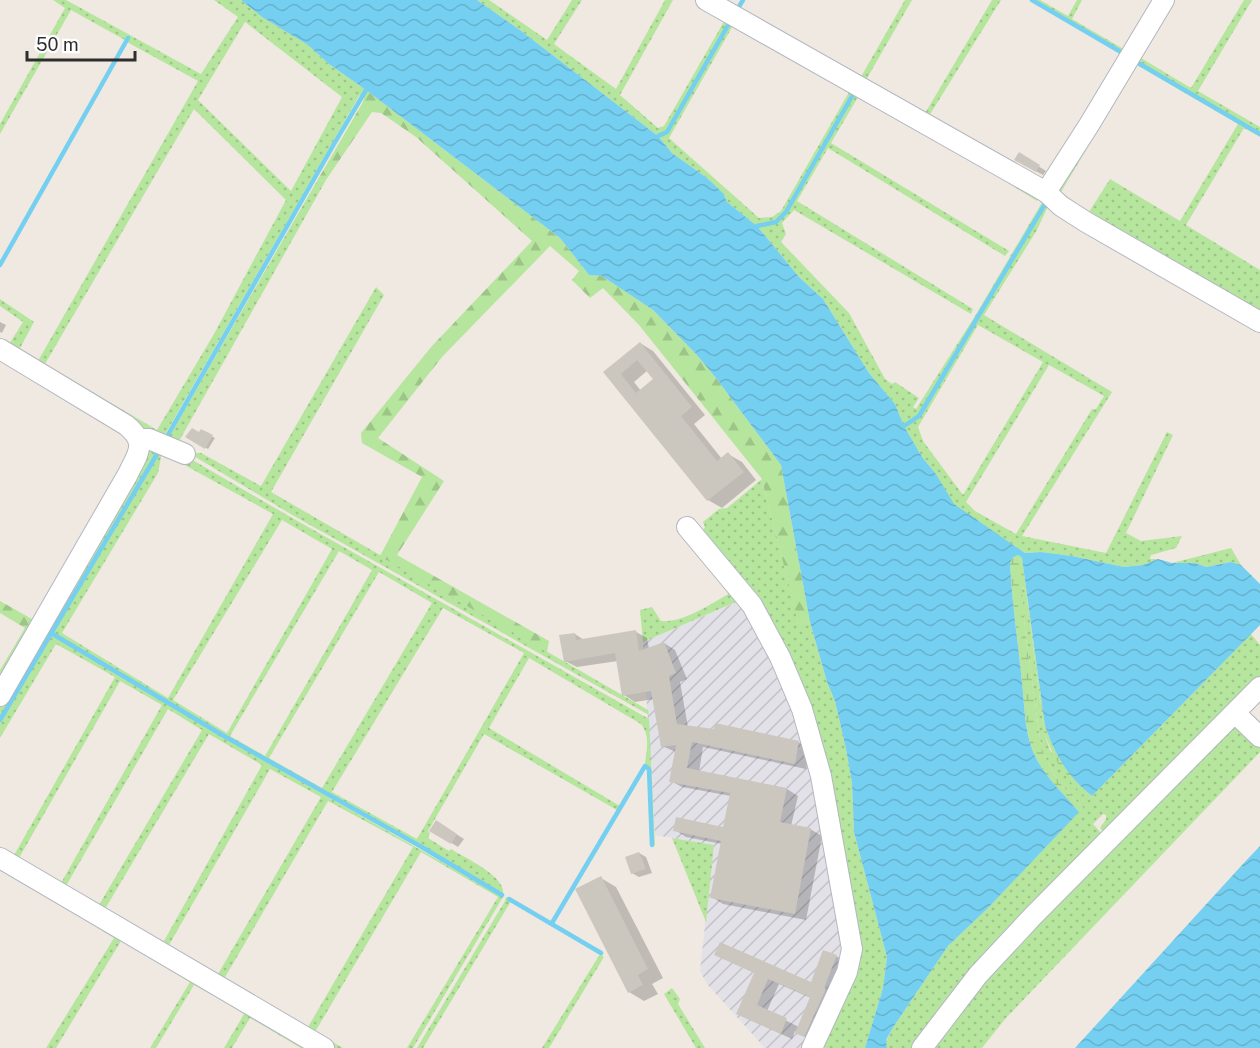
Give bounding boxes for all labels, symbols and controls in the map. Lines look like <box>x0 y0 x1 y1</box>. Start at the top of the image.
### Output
scale bar <box>27 24 135 62</box>
text: 50 m <box>36 34 79 55</box>

